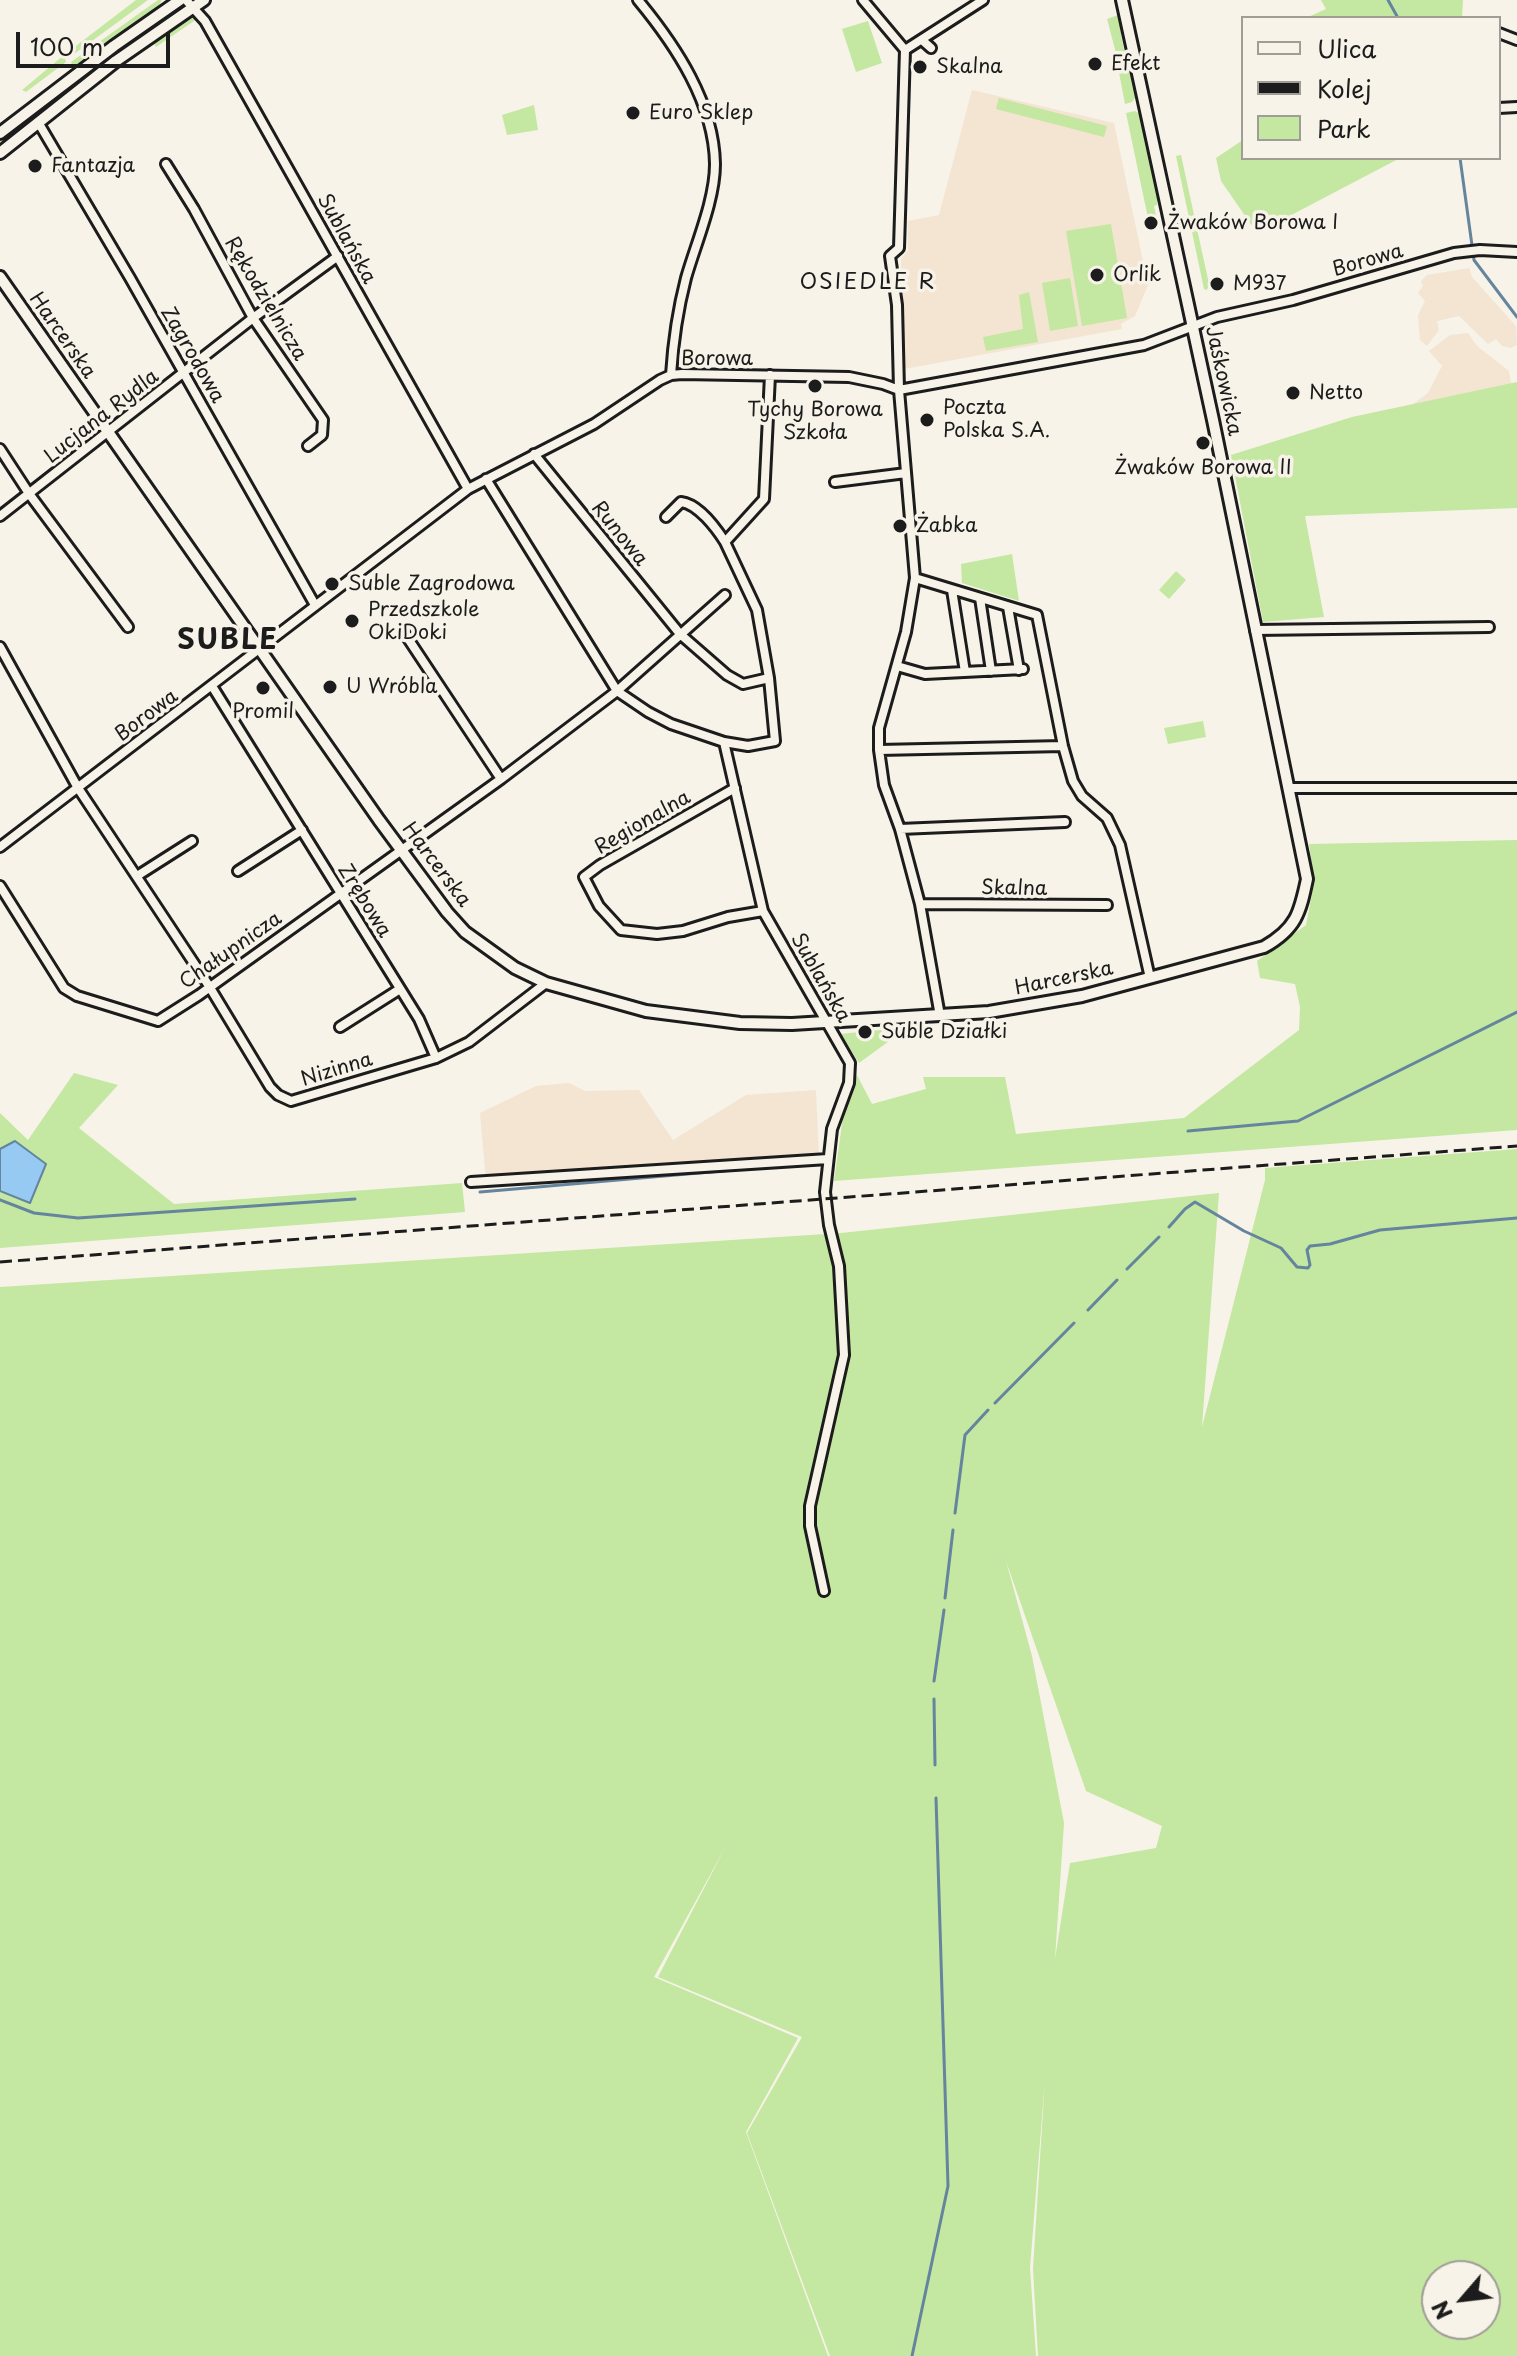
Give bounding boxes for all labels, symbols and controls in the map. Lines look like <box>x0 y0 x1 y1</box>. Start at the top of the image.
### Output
scale bar <box>20 16 174 66</box>
legend <box>1241 16 1501 160</box>
text: 100 m <box>30 28 103 64</box>
text: Ulica <box>1317 30 1376 66</box>
place label: Efekt <box>1111 52 1160 76</box>
place label: Skalna <box>936 55 1003 79</box>
marker: Efekt <box>1086 55 1104 73</box>
marker: Skalna <box>911 58 929 76</box>
text: Kolej <box>1317 70 1372 106</box>
place label: Euro Sklep <box>649 101 753 125</box>
marker: Euro Sklep <box>624 104 642 122</box>
text: Park <box>1317 110 1371 146</box>
place label: Fantazja <box>51 154 135 178</box>
marker: Fantazja <box>26 157 44 175</box>
street label: Sublańska <box>311 190 381 288</box>
place label: Żwaków Borowa I <box>1167 211 1338 235</box>
marker: Żwaków Borowa I <box>1142 214 1160 232</box>
street label: Rękodzielnicza <box>219 233 311 365</box>
street label: Borowa <box>1330 240 1406 282</box>
place label: Orlik <box>1113 263 1161 287</box>
marker: Orlik <box>1088 266 1106 284</box>
district label: OSIEDLE R <box>800 270 936 296</box>
place label: M937 <box>1233 272 1286 296</box>
marker: M937 <box>1208 275 1226 293</box>
street label: Harcerska <box>24 288 100 384</box>
street label: Zagrodowa <box>155 303 229 407</box>
street label: Jaśkowicka <box>1200 324 1246 438</box>
street label: Borowa <box>681 347 753 371</box>
street label: Lucjana Rydla <box>40 365 164 469</box>
marker: Tychy Borowa Szkoła <box>806 377 824 395</box>
place label: Netto <box>1309 381 1363 405</box>
marker: Netto <box>1284 384 1302 402</box>
place label: Poczta Polska S.A. <box>943 396 1050 443</box>
place label: Tychy Borowa Szkoła <box>747 398 883 445</box>
marker: Poczta Polska S.A. <box>918 411 936 429</box>
marker: Żwaków Borowa II <box>1194 434 1212 452</box>
place label: Żwaków Borowa II <box>1114 456 1292 480</box>
street label: Runowa <box>586 497 652 571</box>
place label: Żabka <box>916 514 977 538</box>
marker: Żabka <box>891 517 909 535</box>
place label: Suble Zagrodowa <box>348 572 515 596</box>
marker: Suble Zagrodowa <box>323 575 341 593</box>
place label: Przedszkole OkiDoki <box>368 598 479 645</box>
marker: Przedszkole OkiDoki <box>343 612 361 630</box>
district label: SUBLE <box>176 624 280 658</box>
place label: U Wróbla <box>346 675 437 699</box>
marker: U Wróbla <box>321 678 339 696</box>
marker: Promil <box>254 679 272 697</box>
street label: Borowa <box>111 685 183 747</box>
place label: Promil <box>232 700 294 724</box>
street label: Regionalna <box>591 786 695 860</box>
street label: Harcerska <box>396 818 476 912</box>
street label: Zrębowa <box>332 860 396 942</box>
street label: Skalna <box>981 876 1047 902</box>
street label: Chałupnicza <box>175 907 287 995</box>
street label: Sublańska <box>785 929 855 1027</box>
street label: Harcerska <box>1013 957 1115 1001</box>
place label: Suble Działki <box>881 1020 1007 1044</box>
marker: Suble Działki <box>856 1023 874 1041</box>
street label: Nizinna <box>298 1048 376 1092</box>
north arrow <box>1421 2260 1501 2340</box>
text: N <box>1422 2295 1460 2326</box>

